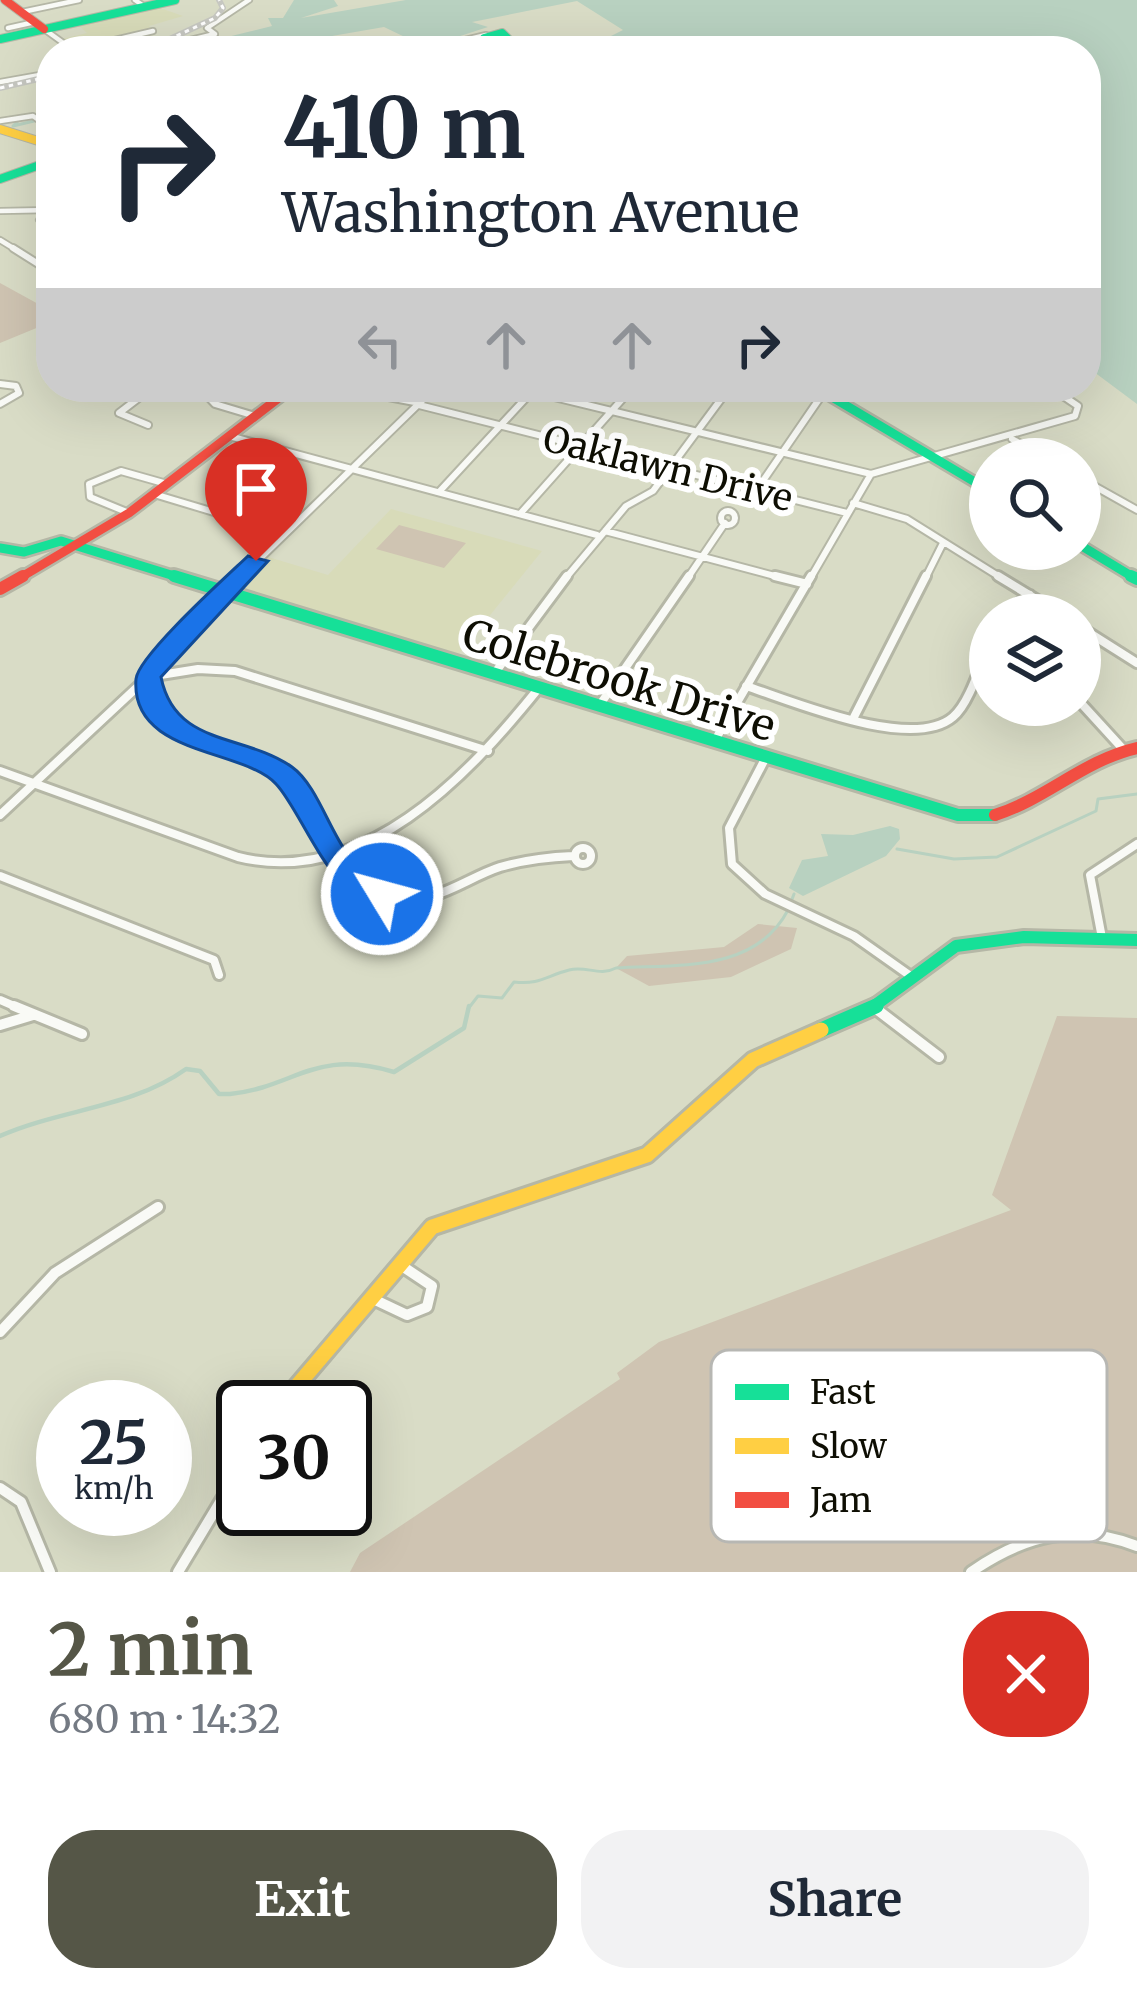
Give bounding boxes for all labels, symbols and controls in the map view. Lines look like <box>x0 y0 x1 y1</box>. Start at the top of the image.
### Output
text: 410 m <box>282 75 525 181</box>
icon: right <box>84 84 240 240</box>
text: Washington Avenue <box>282 179 799 247</box>
icon: left <box>347 312 413 378</box>
icon: ahead <box>473 312 539 378</box>
icon: ahead <box>599 312 665 378</box>
icon: right <box>725 312 791 378</box>
street label: Oaklawn Drive <box>539 416 797 521</box>
pin <box>205 438 307 561</box>
map controls <box>969 438 1101 726</box>
button: search <box>969 438 1101 570</box>
icon: arrive <box>223 456 289 522</box>
button: layers <box>969 594 1101 726</box>
street label: Colebrook Drive <box>457 608 781 752</box>
position arrow <box>319 831 445 957</box>
legend <box>711 1350 1107 1542</box>
text: Fast <box>810 1372 876 1413</box>
speed limit sign: 30 <box>216 1380 372 1536</box>
text: 25 <box>80 1405 148 1480</box>
text: Slow <box>810 1426 888 1467</box>
text: km/h <box>74 1469 154 1507</box>
text: Jam <box>809 1480 872 1521</box>
text: 2 min <box>48 1604 253 1695</box>
button: close <box>963 1611 1089 1737</box>
text: 680 m · 14:32 <box>48 1695 281 1744</box>
button: Exit <box>48 1830 557 1968</box>
button: Share <box>581 1830 1089 1968</box>

